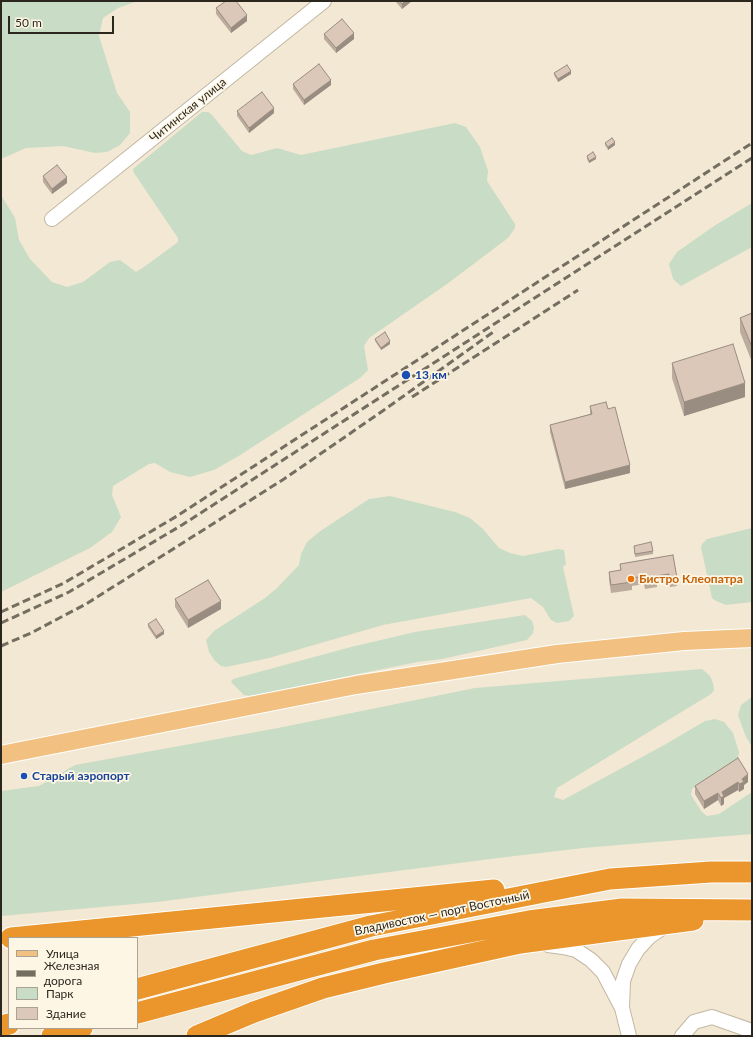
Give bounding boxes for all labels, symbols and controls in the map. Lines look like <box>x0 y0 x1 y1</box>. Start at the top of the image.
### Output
scale bar <box>10 8 116 34</box>
text: 50 m <box>15 15 42 30</box>
street label: Читинская улица <box>147 75 229 145</box>
place label: 13 км <box>415 368 447 382</box>
marker: 13 км <box>400 369 412 381</box>
place label: Бистро Клеопатра <box>639 572 743 586</box>
marker: Бистро Клеопатра <box>626 574 636 584</box>
place label: Старый аэропорт <box>32 769 130 783</box>
marker: Старый аэропорт <box>19 771 29 781</box>
street label: Владивосток — порт Восточный <box>353 887 531 939</box>
legend <box>8 937 138 1029</box>
text: Улица <box>46 946 79 961</box>
text: Железная дорога <box>44 958 99 988</box>
text: Парк <box>46 986 74 1001</box>
text: Здание <box>46 1006 86 1021</box>

